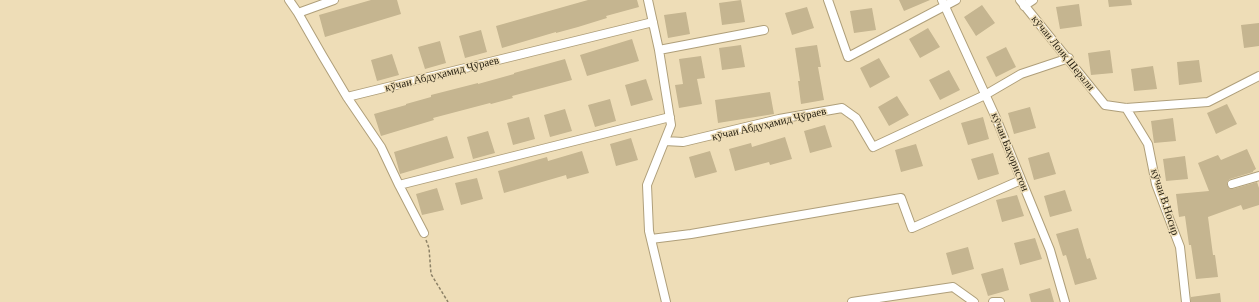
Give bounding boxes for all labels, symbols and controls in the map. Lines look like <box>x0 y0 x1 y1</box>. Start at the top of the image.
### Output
street label: кӯчаи Лоиқ Шерали <box>1029 13 1097 93</box>
street label: кӯчаи Абдуҳамид Ҷӯраев <box>384 53 500 95</box>
street label: кӯчаи Абдуҳамид Ҷӯраев <box>711 104 827 144</box>
street label: кӯчаи Баҳористон <box>988 111 1032 193</box>
street label: кӯчаи В.Носир <box>1148 167 1182 237</box>

